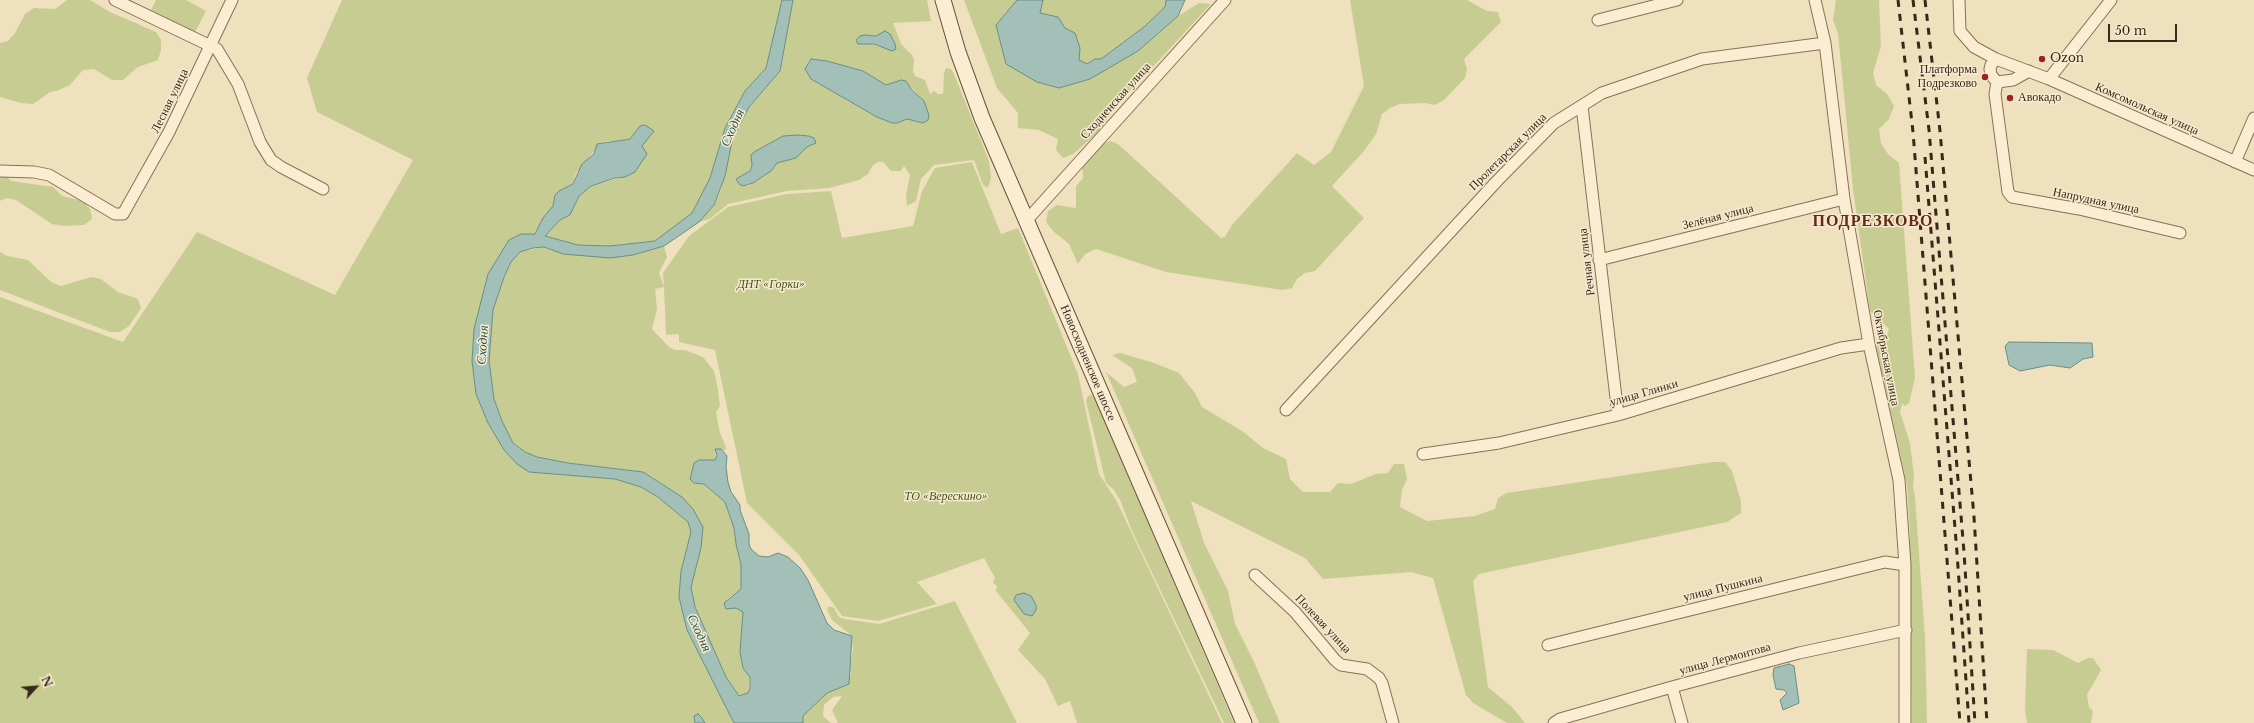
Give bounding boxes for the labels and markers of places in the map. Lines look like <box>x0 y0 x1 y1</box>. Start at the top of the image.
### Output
place label: Ozon <box>2050 52 2084 66</box>
marker: Ozon <box>2037 54 2047 64</box>
place label: Платформа Подрезково <box>1918 63 1977 91</box>
marker: Платформа Подрезково <box>1980 72 1990 82</box>
place label: Авокадо <box>2018 91 2061 105</box>
marker: Авокадо <box>2005 93 2015 103</box>

